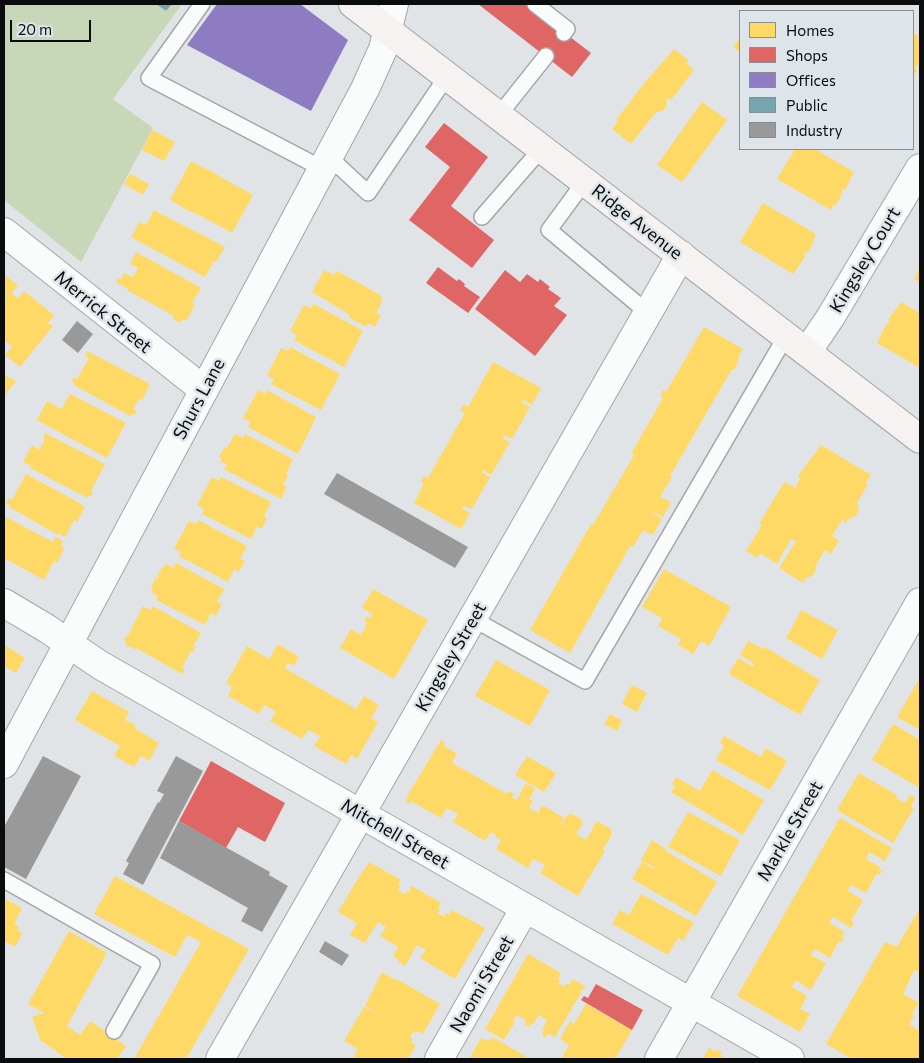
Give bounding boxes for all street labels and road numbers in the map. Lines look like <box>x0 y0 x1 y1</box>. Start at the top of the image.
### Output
street label: Ridge Avenue <box>587 180 687 264</box>
street label: Kingsley Court <box>825 203 905 317</box>
street label: Merrick Street <box>50 266 156 358</box>
street label: Shurs Lane <box>169 355 229 443</box>
street label: Kingsley Street <box>411 599 491 715</box>
street label: Markle Street <box>753 777 827 885</box>
street label: Mitchell Street <box>337 794 453 874</box>
street label: Naomi Street <box>446 932 518 1036</box>

